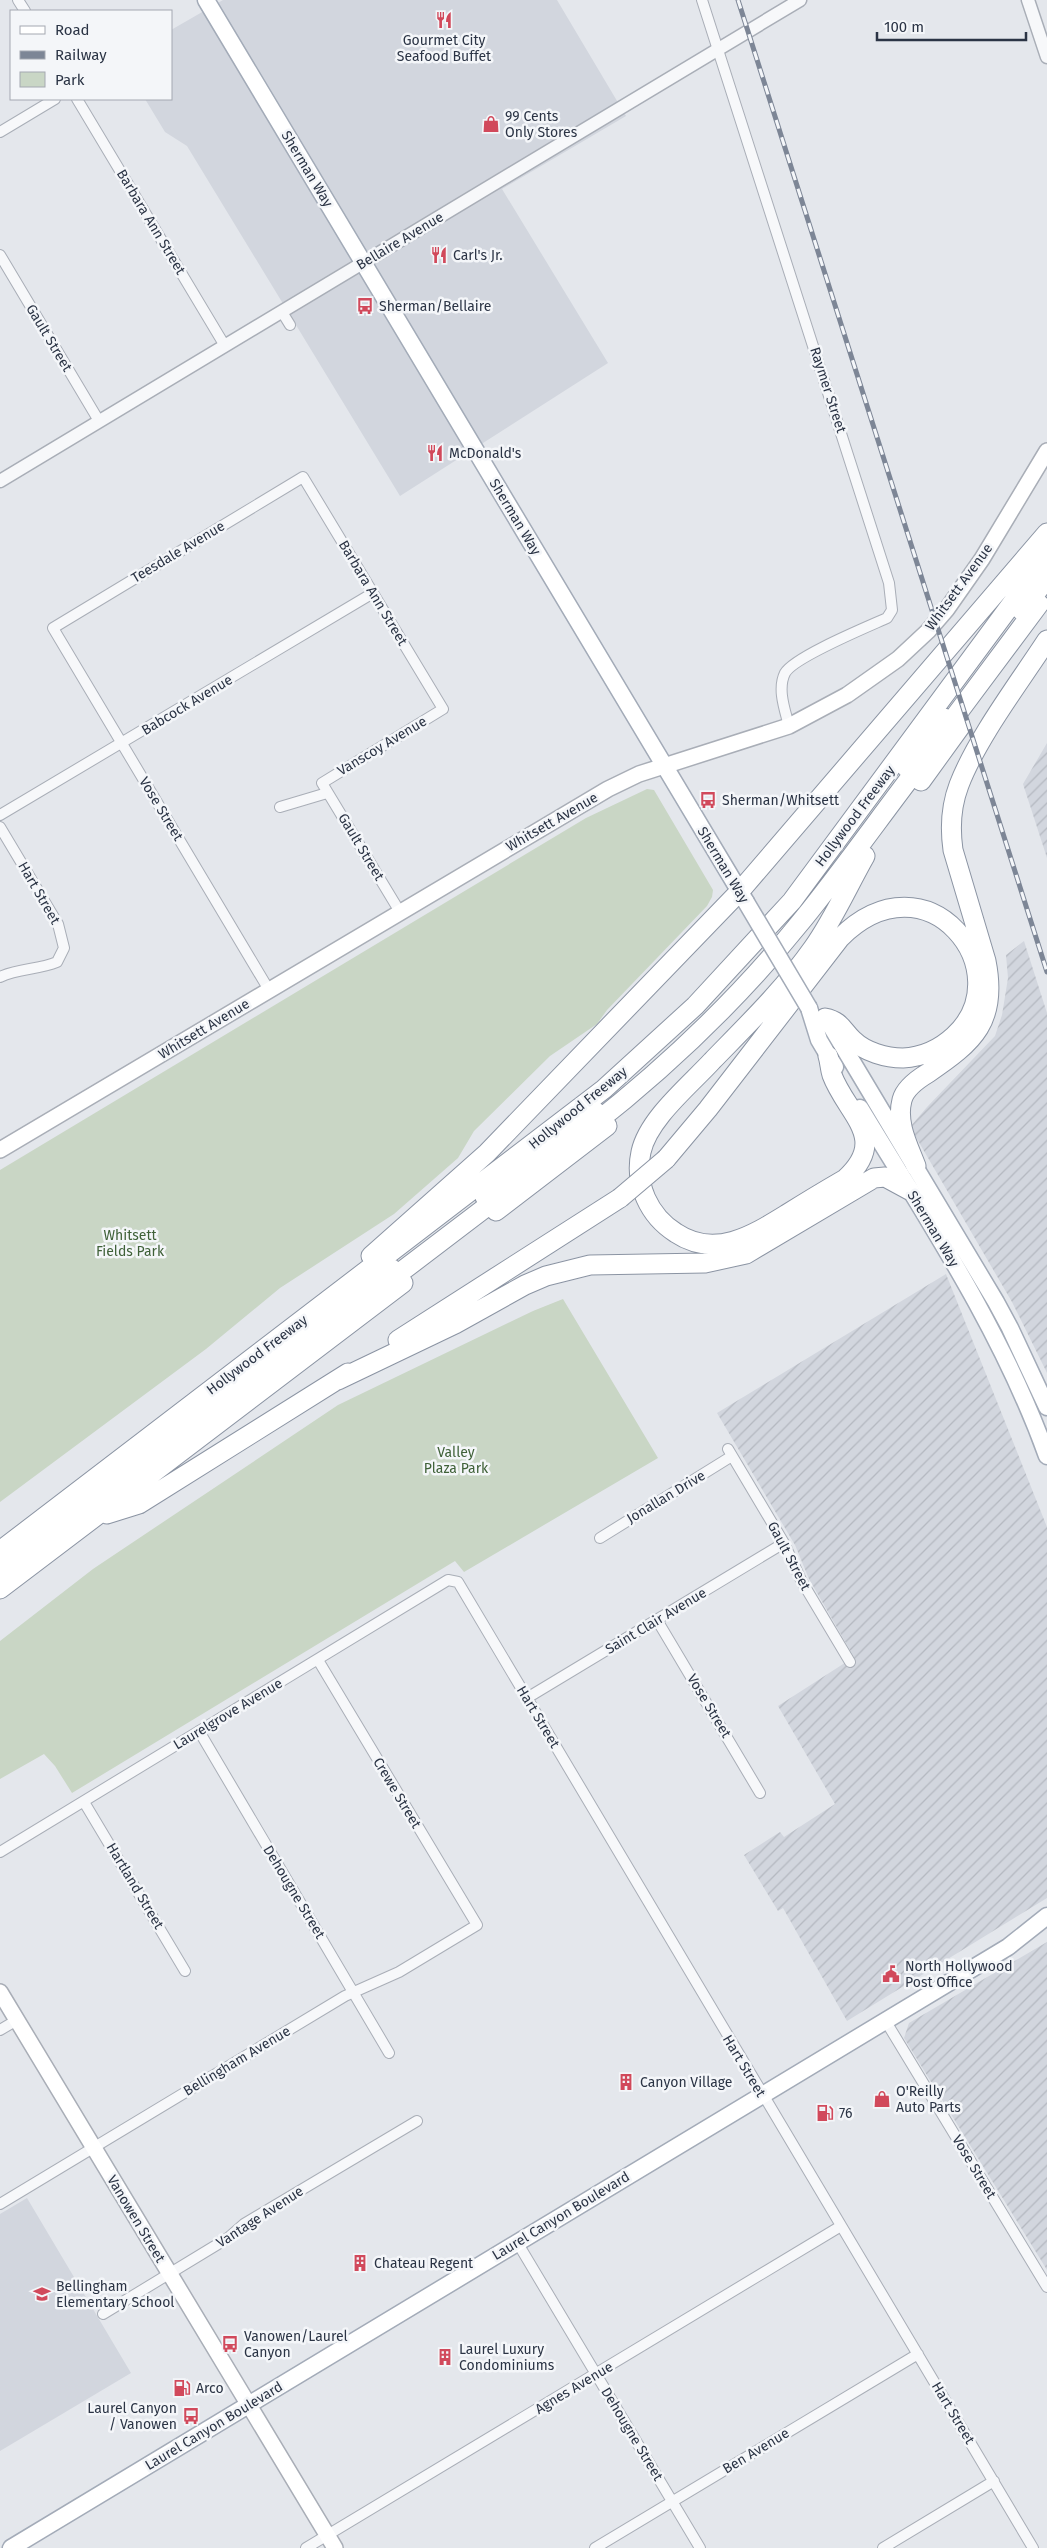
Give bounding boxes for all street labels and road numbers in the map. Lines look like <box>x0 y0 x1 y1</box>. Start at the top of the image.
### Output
street label: Sherman Way <box>278 128 336 210</box>
street label: Barbara Ann Street <box>113 166 190 278</box>
street label: Bellaire Avenue <box>353 208 447 274</box>
street label: Gault Street <box>22 301 76 376</box>
street label: Raymer Street <box>806 345 850 436</box>
street label: Sherman Way <box>486 476 544 558</box>
street label: Teesdale Avenue <box>128 517 228 587</box>
street label: Barbara Ann Street <box>335 537 412 649</box>
street label: Whitsett Avenue <box>922 540 996 634</box>
street label: Babcock Avenue <box>138 671 236 739</box>
street label: Vanscoy Avenue <box>334 713 430 779</box>
street label: Hollywood Freeway <box>812 762 899 870</box>
street label: Vose Street <box>135 774 187 845</box>
street label: Whitsett Avenue <box>503 789 601 855</box>
street label: Gault Street <box>334 810 388 885</box>
street label: Sherman Way <box>694 824 752 906</box>
street label: Hart Street <box>14 859 64 928</box>
street label: Whitsett Avenue <box>155 995 253 1063</box>
street label: Hollywood Freeway <box>525 1063 631 1153</box>
street label: Sherman Way <box>904 1188 962 1270</box>
street label: Hollywood Freeway <box>203 1311 311 1398</box>
street label: Jonallan Drive <box>624 1467 708 1527</box>
street label: Gault Street <box>764 1519 815 1594</box>
street label: Saint Clair Avenue <box>602 1584 710 1658</box>
street label: Vose Street <box>683 1671 735 1742</box>
street label: Laurelgrove Avenue <box>170 1675 286 1753</box>
street label: Hart Street <box>513 1683 564 1752</box>
street label: Crewe Street <box>369 1755 425 1832</box>
street label: Hartland Street <box>103 1840 168 1933</box>
street label: Dehougne Street <box>259 1842 329 1943</box>
street label: Bellingham Avenue <box>180 2022 294 2100</box>
street label: Hart Street <box>719 2032 770 2101</box>
street label: Vose Street <box>948 2132 1000 2203</box>
street label: Laurel Canyon Boulevard <box>489 2168 633 2264</box>
street label: Vanowen Street <box>103 2172 169 2267</box>
street label: Vantage Avenue <box>213 2183 307 2251</box>
street label: Agnes Avenue <box>532 2358 616 2418</box>
street label: Laurel Canyon Boulevard <box>142 2378 286 2474</box>
street label: Hart Street <box>928 2379 979 2448</box>
street label: Dehougne Street <box>597 2384 667 2485</box>
street label: Ben Avenue <box>720 2425 792 2477</box>

